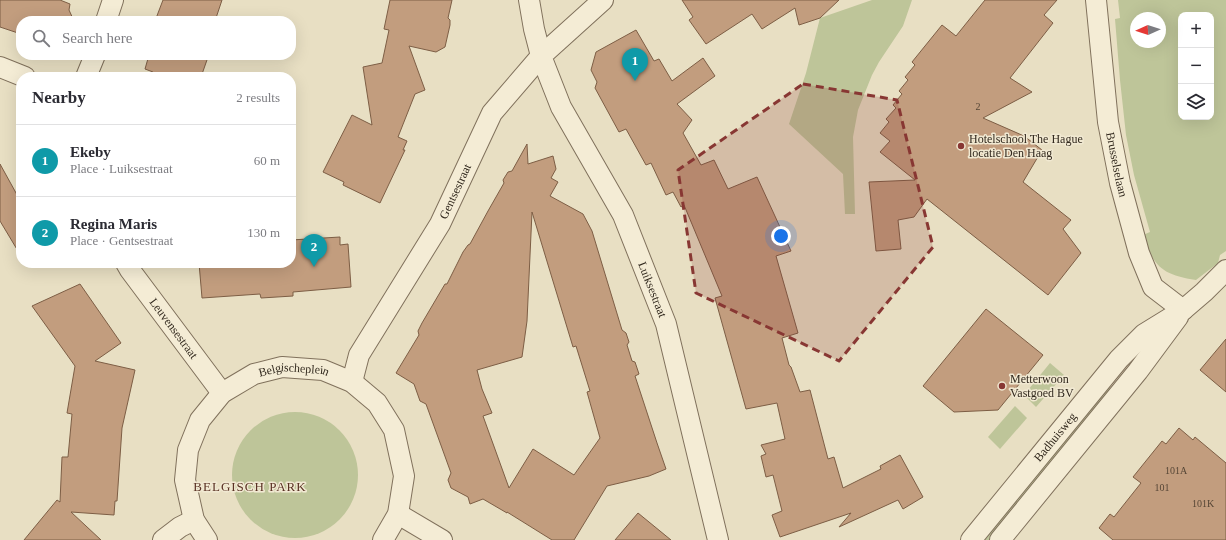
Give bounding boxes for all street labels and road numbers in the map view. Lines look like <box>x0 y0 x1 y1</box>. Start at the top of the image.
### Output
street label: Brusselselaan <box>1103 131 1130 199</box>
street label: Gentsestraat <box>436 161 475 221</box>
street label: Luiksestraat <box>635 260 670 320</box>
street label: Leuvensestraat <box>147 295 201 362</box>
street label: Belgischeplein <box>257 360 332 380</box>
street label: Badhuisweg <box>1031 410 1079 464</box>

